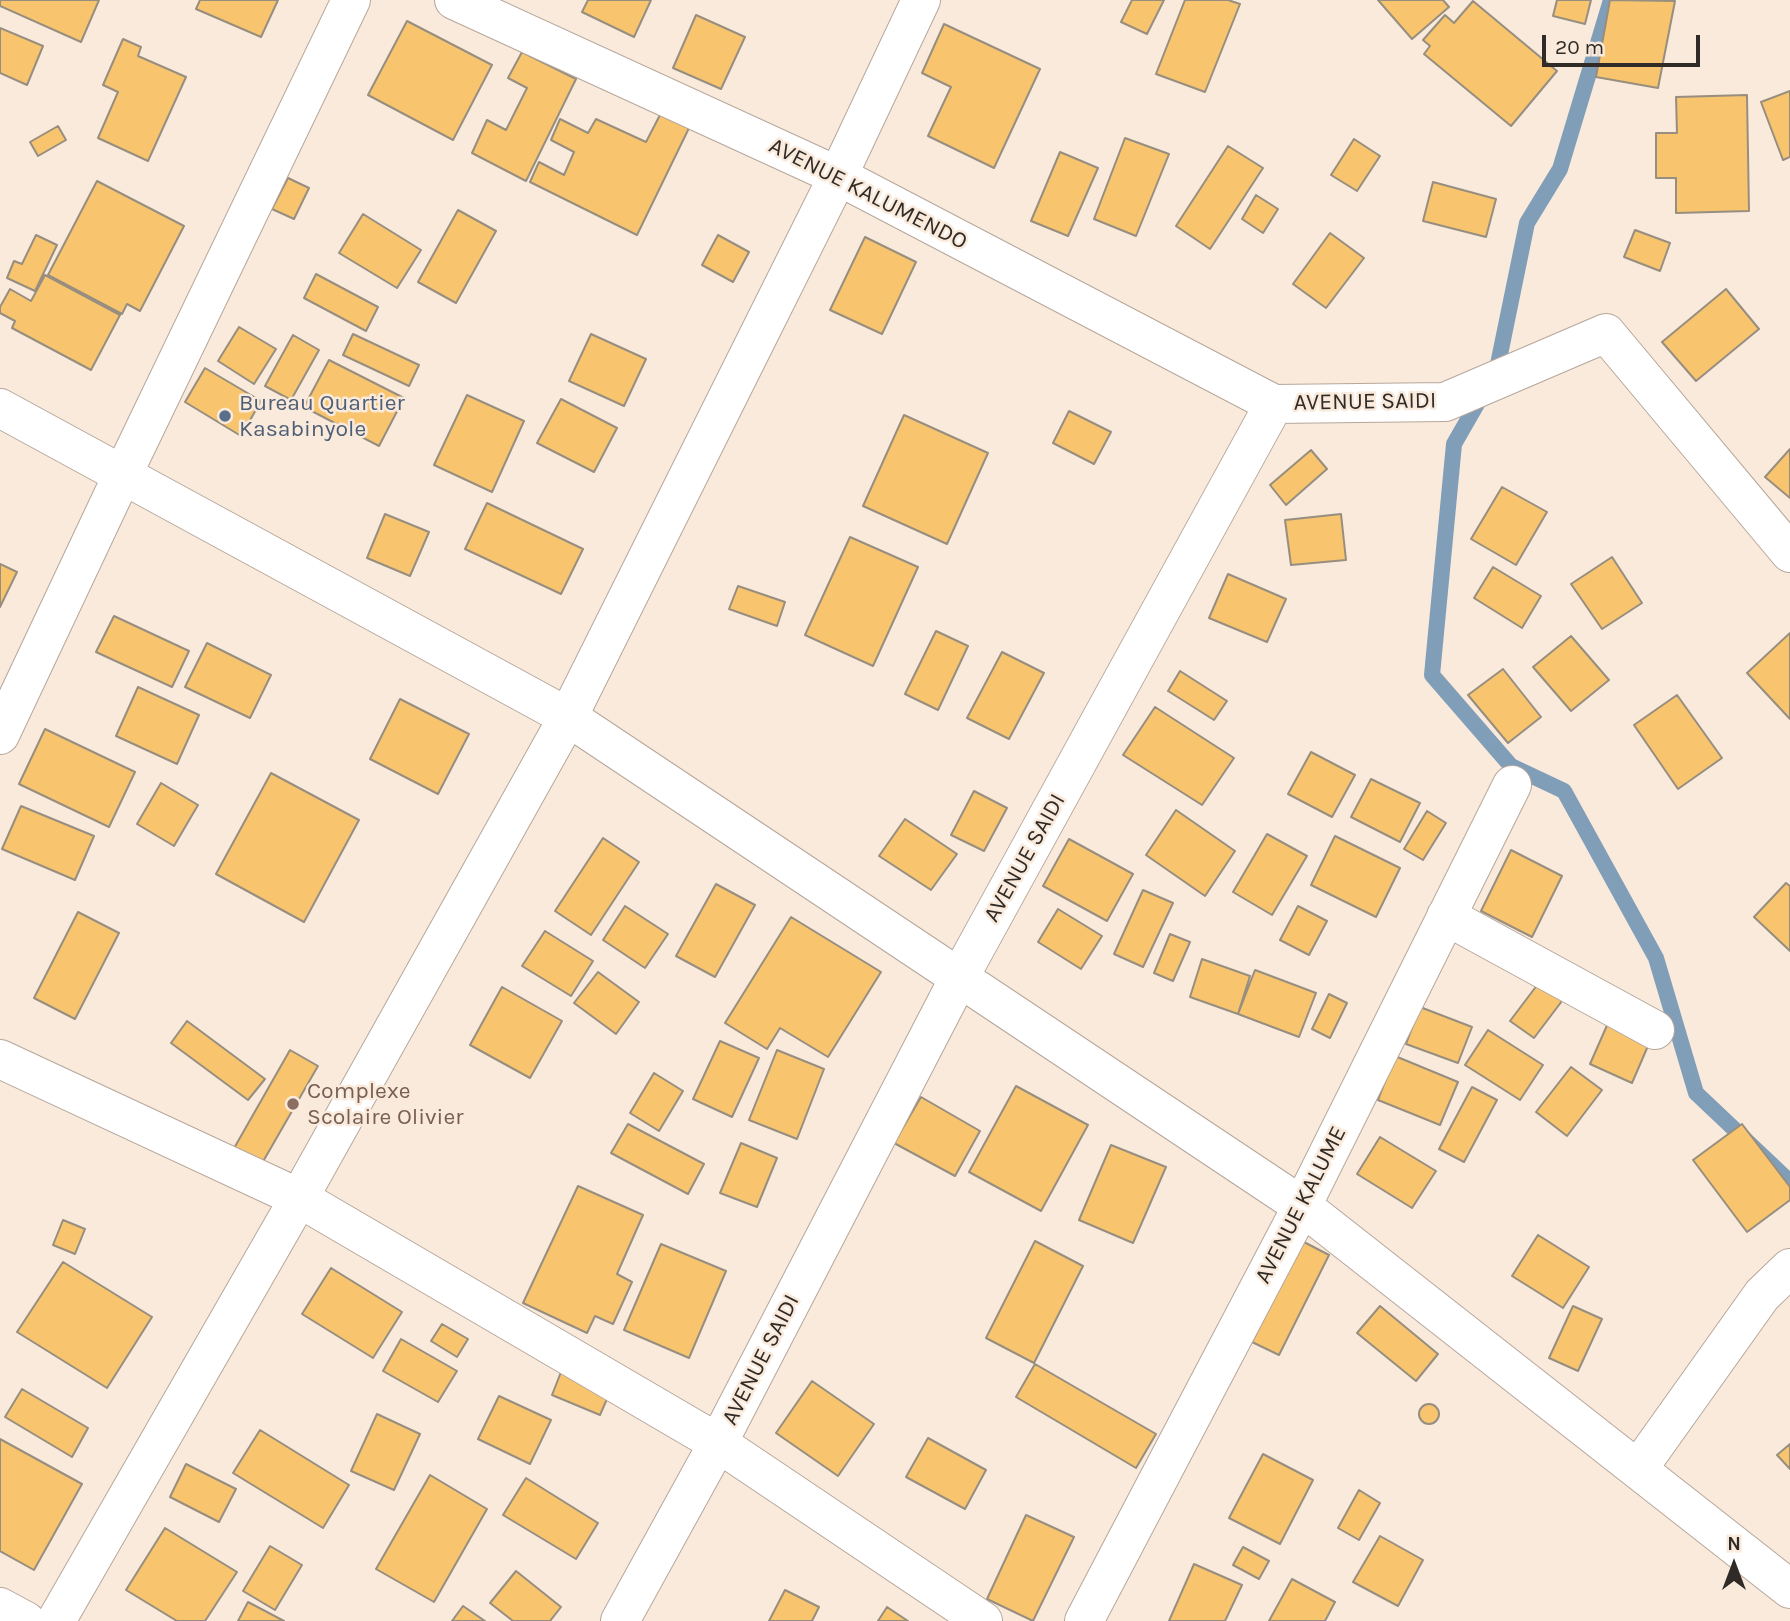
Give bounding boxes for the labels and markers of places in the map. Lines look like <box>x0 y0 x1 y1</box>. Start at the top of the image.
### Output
place label: Bureau Quartier Kasabinyole <box>239 389 405 443</box>
marker: Bureau Quartier Kasabinyole <box>217 408 233 424</box>
place label: Complexe Scolaire Olivier <box>307 1077 464 1131</box>
marker: Complexe Scolaire Olivier <box>285 1096 301 1112</box>

